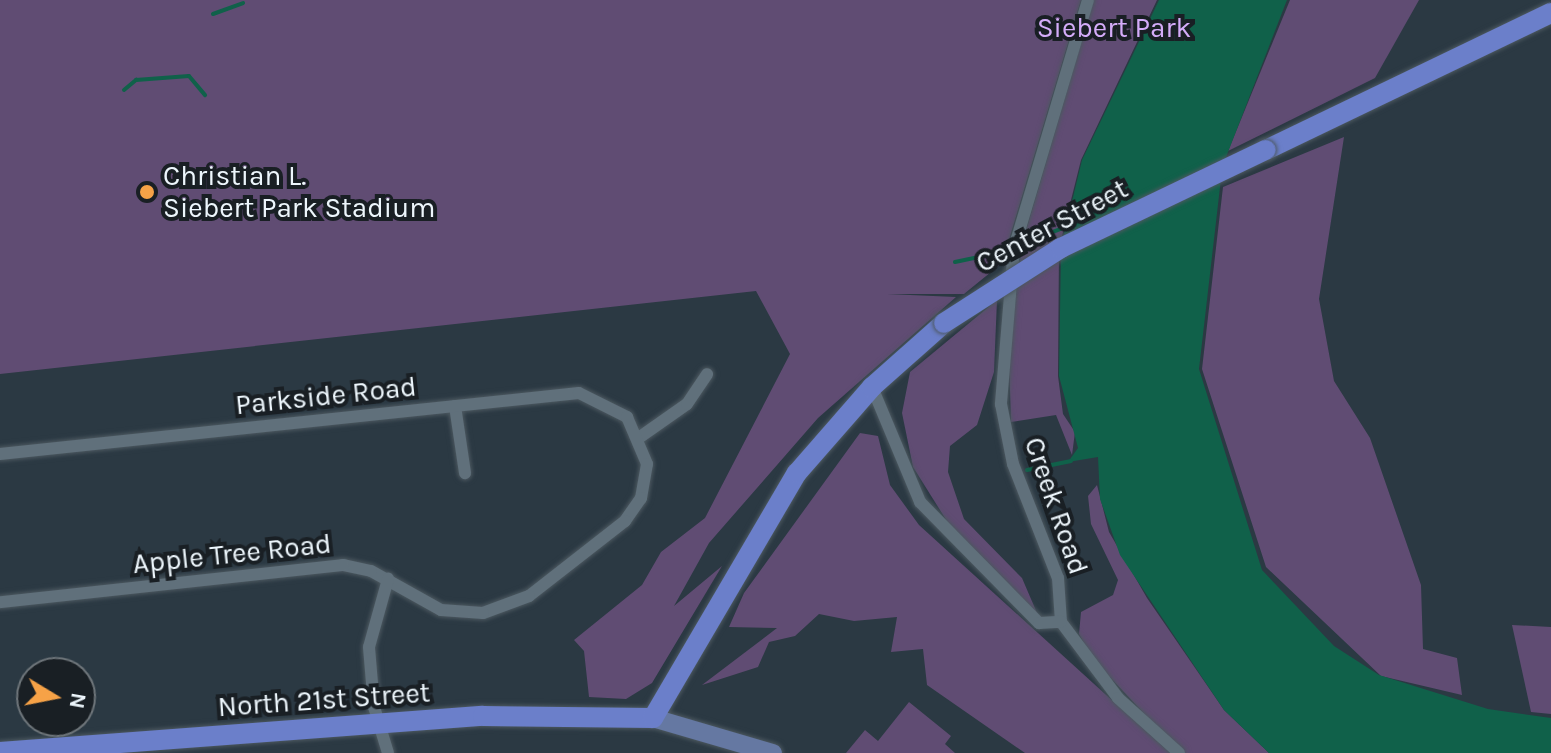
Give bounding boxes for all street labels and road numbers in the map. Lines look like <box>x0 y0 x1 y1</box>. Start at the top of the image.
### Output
street label: Center Street <box>970 172 1134 280</box>
street label: Parkside Road <box>234 370 418 422</box>
street label: Creek Road <box>1017 433 1095 579</box>
street label: Apple Tree Road <box>131 527 333 581</box>
street label: North 21st Street <box>217 676 431 724</box>

